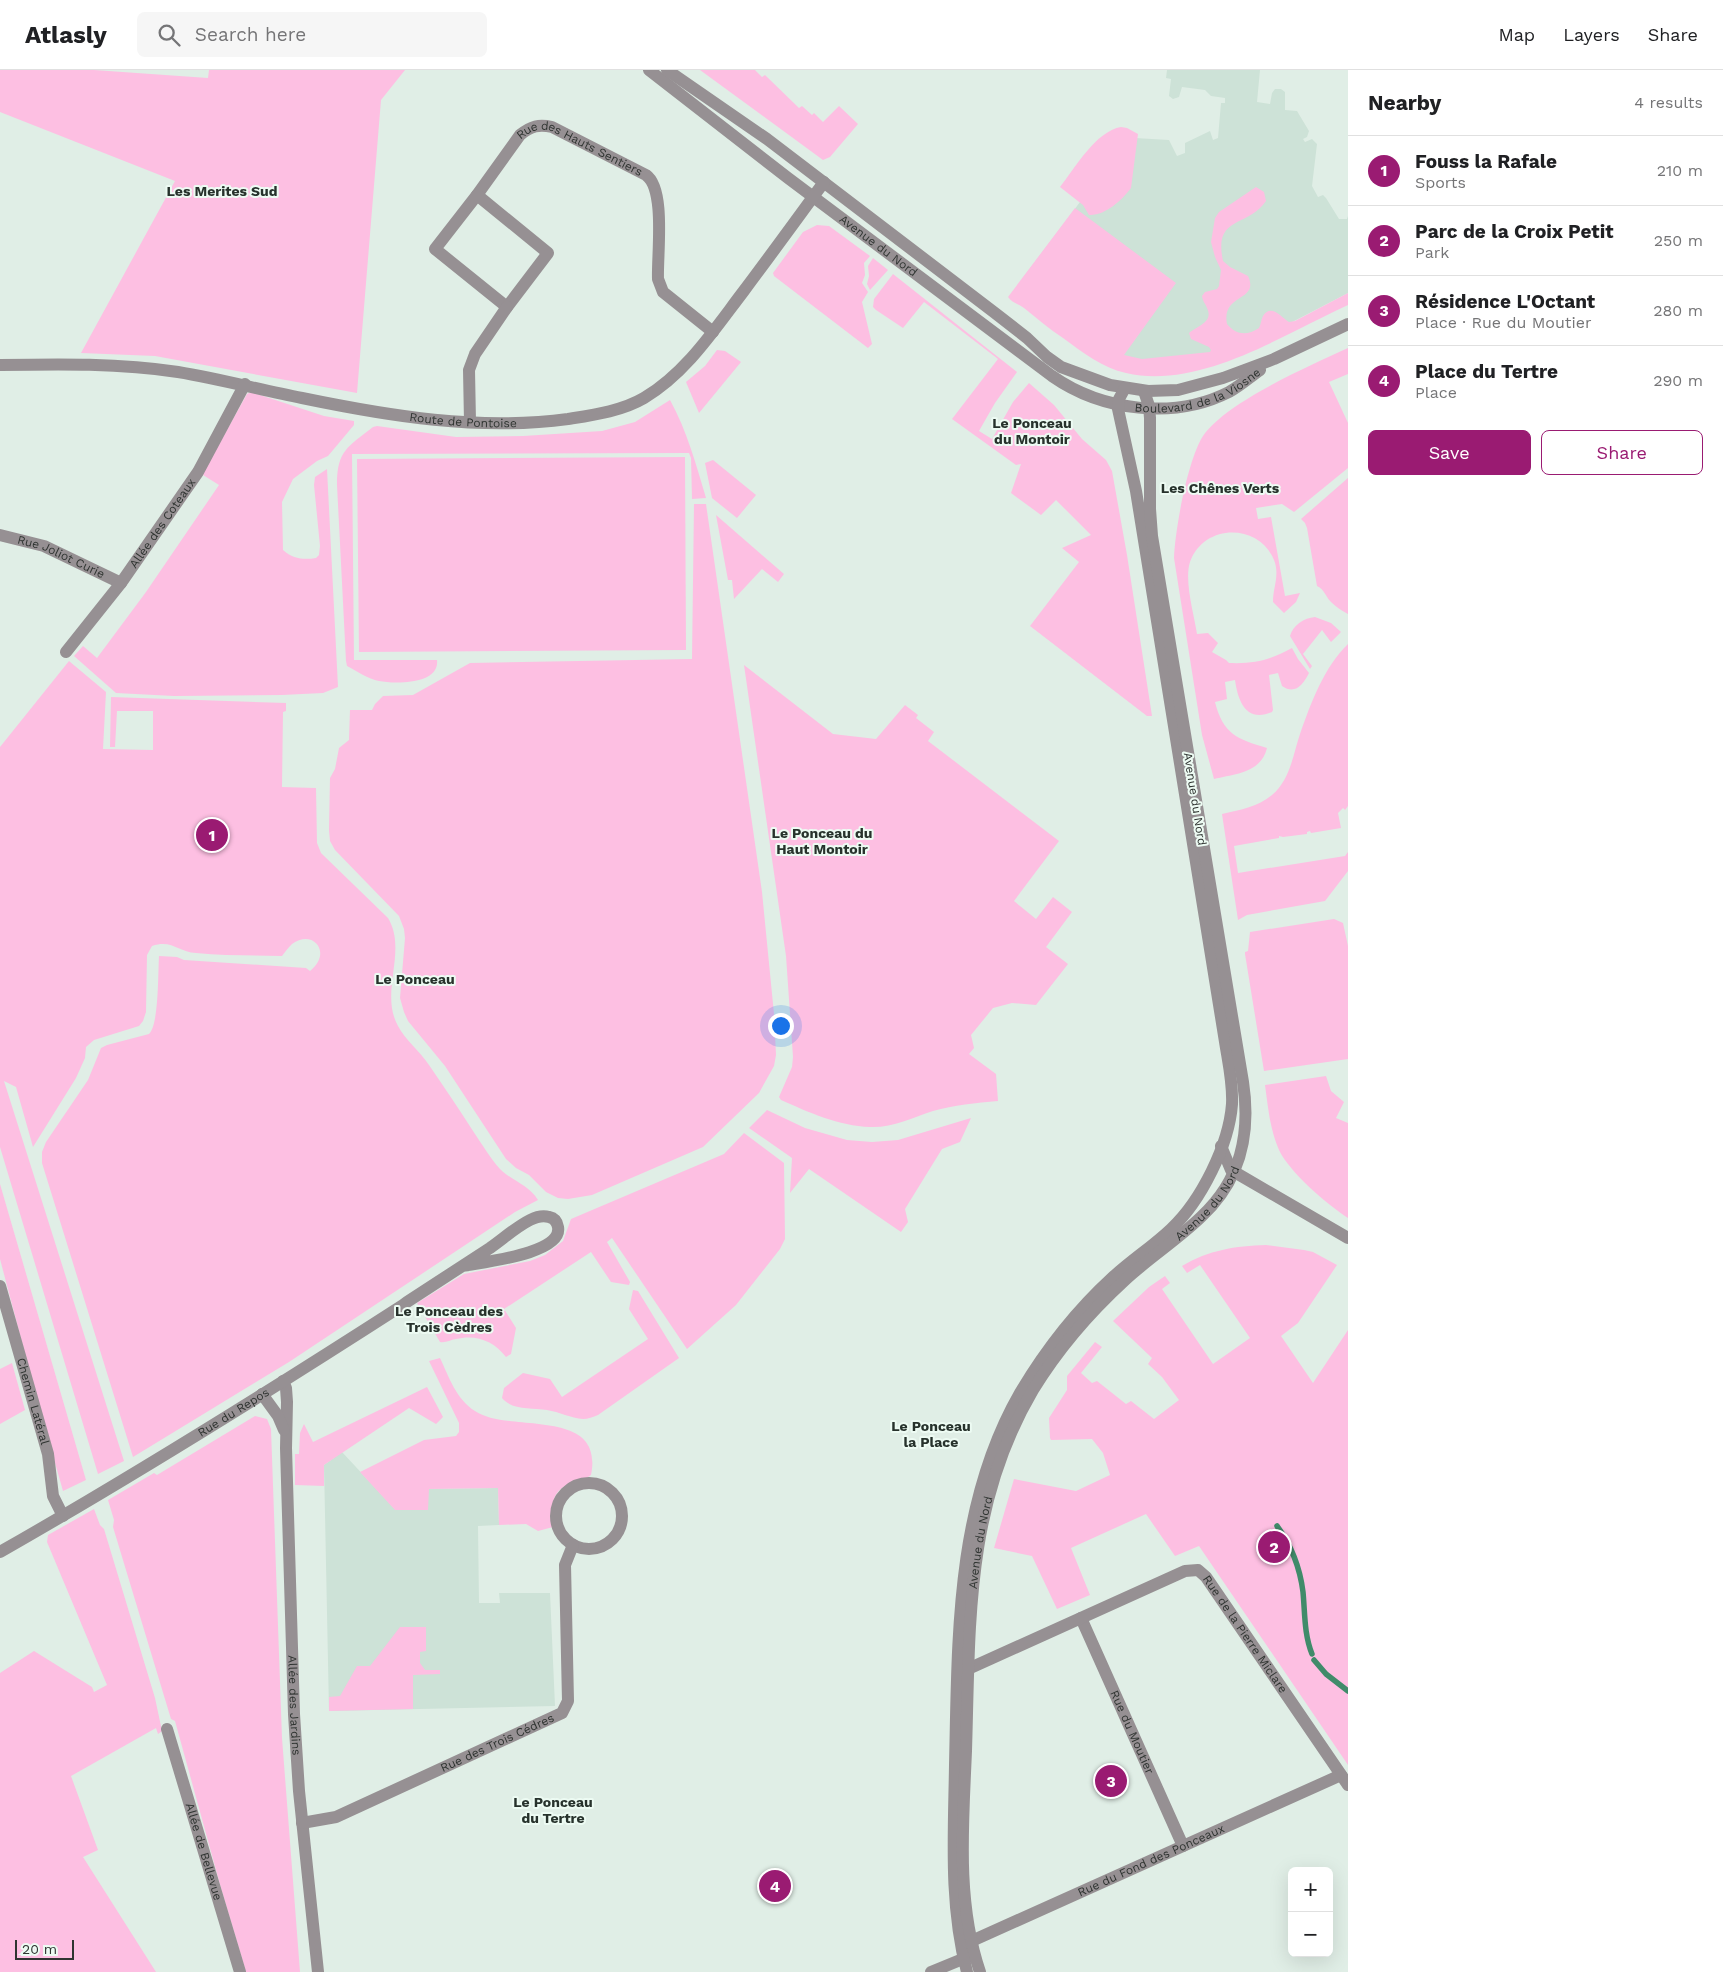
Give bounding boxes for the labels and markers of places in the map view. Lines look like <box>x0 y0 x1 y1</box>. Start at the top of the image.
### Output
pin: 1 <box>196 816 228 854</box>
pin: 2 <box>1258 1528 1290 1566</box>
pin: 3 <box>1095 1762 1127 1800</box>
pin: 4 <box>759 1867 791 1905</box>

